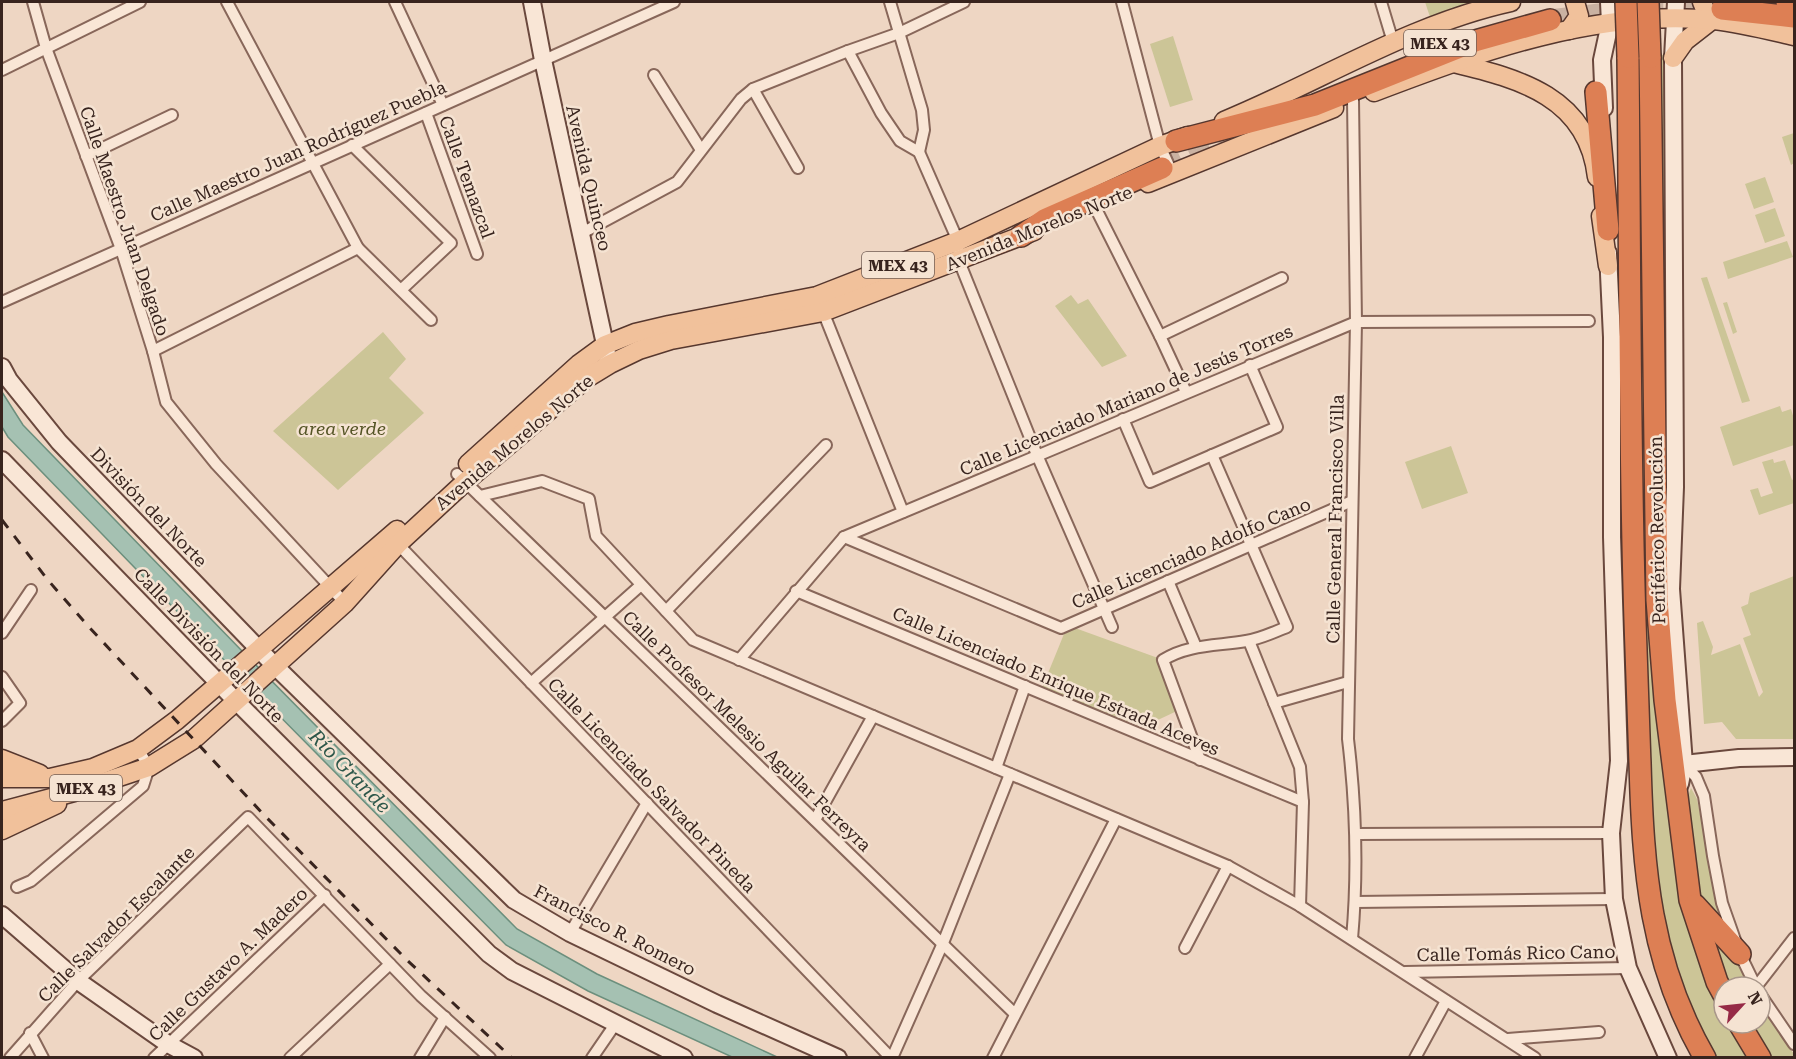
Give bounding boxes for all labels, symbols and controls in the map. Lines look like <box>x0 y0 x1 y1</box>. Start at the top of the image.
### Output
road number: MEX 43 <box>1404 30 1476 56</box>
street label: Calle Maestro Juan Rodríguez Puebla <box>147 76 449 226</box>
street label: Avenida Quinceo <box>562 103 616 253</box>
street label: Calle Maestro Juan Delgado <box>76 104 174 338</box>
street label: Calle Temazcal <box>435 113 499 242</box>
street label: Avenida Morelos Norte <box>943 181 1135 275</box>
road number: MEX 43 <box>862 252 934 278</box>
street label: Calle Licenciado Mariano de Jesús Torres <box>956 320 1296 480</box>
street label: Avenida Morelos Norte <box>431 370 597 514</box>
street label: Calle General Francisco Villa <box>1322 394 1348 644</box>
park label: area verde <box>298 418 386 439</box>
street label: Periférico Revolución <box>1645 435 1669 624</box>
street label: División del Norte <box>87 443 212 571</box>
street label: Calle Licenciado Adolfo Cano <box>1068 493 1314 613</box>
street label: Calle División del Norte <box>130 563 288 727</box>
street label: Calle Licenciado Enrique Estrada Aceves <box>889 602 1223 760</box>
street label: Calle Profesor Melesio Aguilar Ferreyra <box>618 606 876 856</box>
street label: Calle Licenciado Salvador Pineda <box>544 673 761 897</box>
water label: Río Grande <box>304 723 396 818</box>
road number: MEX 43 <box>50 775 122 801</box>
street label: Calle Salvador Escalante <box>33 841 199 1007</box>
street label: Francisco R. Romero <box>531 880 699 980</box>
street label: Calle Gustavo A. Madero <box>144 883 312 1045</box>
street label: Calle Tomás Rico Cano <box>1416 941 1616 965</box>
north arrow <box>1712 975 1772 1035</box>
text: N <box>1744 989 1766 1008</box>

